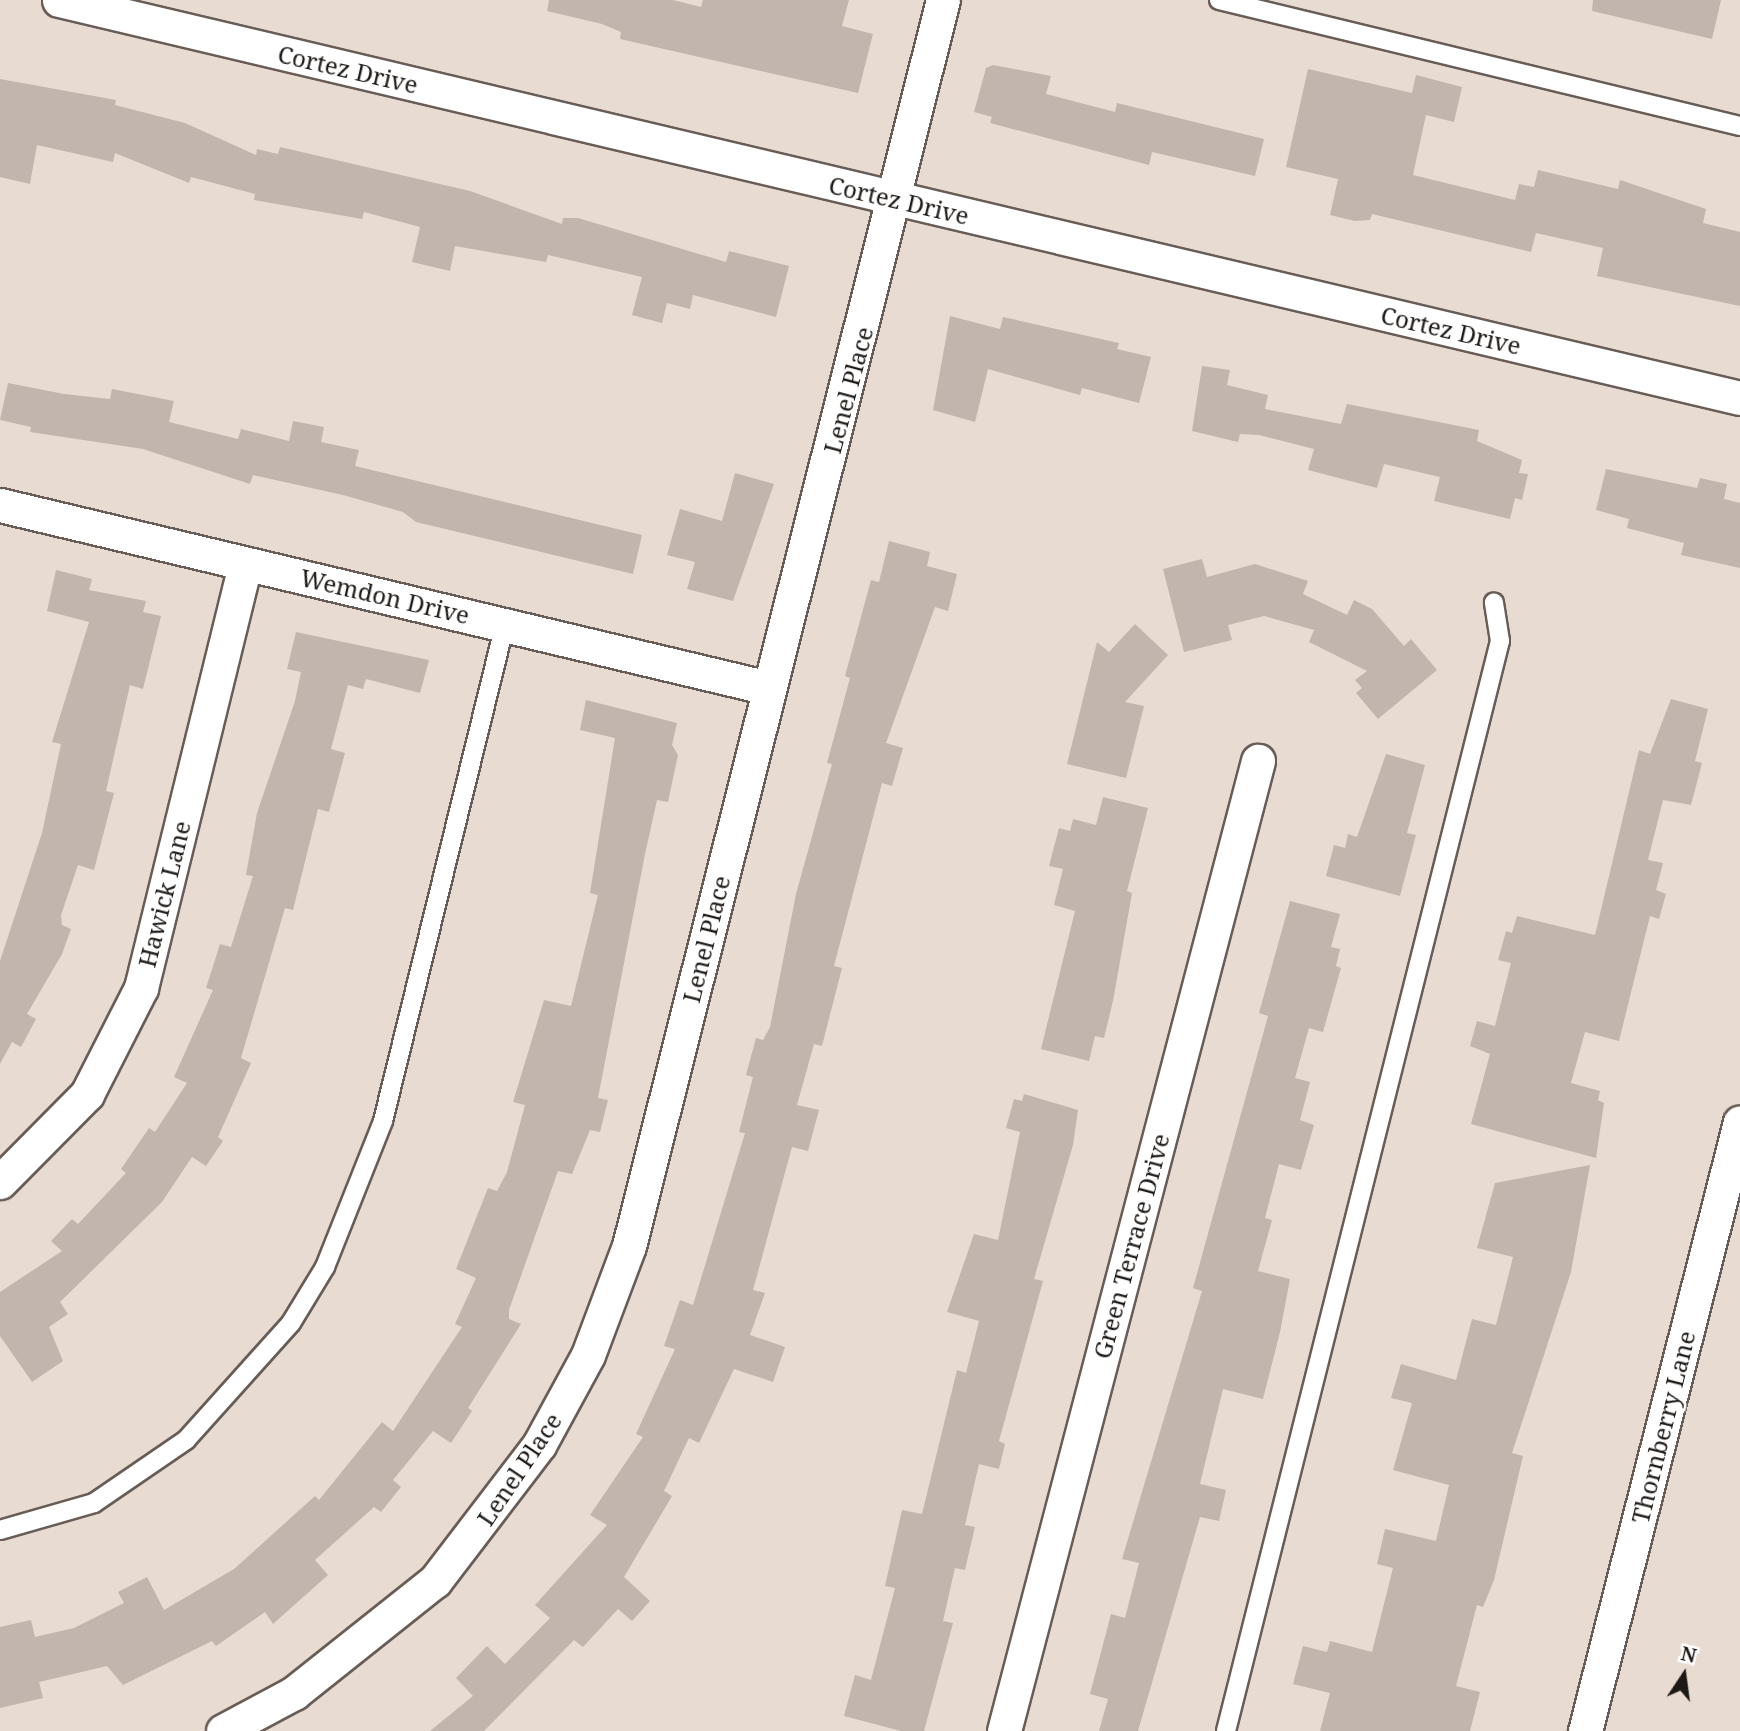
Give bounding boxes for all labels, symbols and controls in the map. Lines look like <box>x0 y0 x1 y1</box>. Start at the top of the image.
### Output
street label: Cortez Drive <box>275 39 421 99</box>
street label: Cortez Drive <box>826 170 972 230</box>
street label: Cortez Drive <box>1378 300 1524 360</box>
street label: Lenel Place <box>817 324 879 456</box>
street label: Wemdon Drive <box>298 563 472 629</box>
street label: Hawick Lane <box>132 818 196 970</box>
street label: Lenel Place <box>676 873 736 1005</box>
street label: Green Terrace Drive <box>1087 1130 1175 1362</box>
street label: Thornberry Lane <box>1625 1328 1701 1526</box>
street label: Lenel Place <box>471 1407 567 1531</box>
north arrow <box>1649 1640 1719 1710</box>
text: N <box>1678 1640 1699 1669</box>

